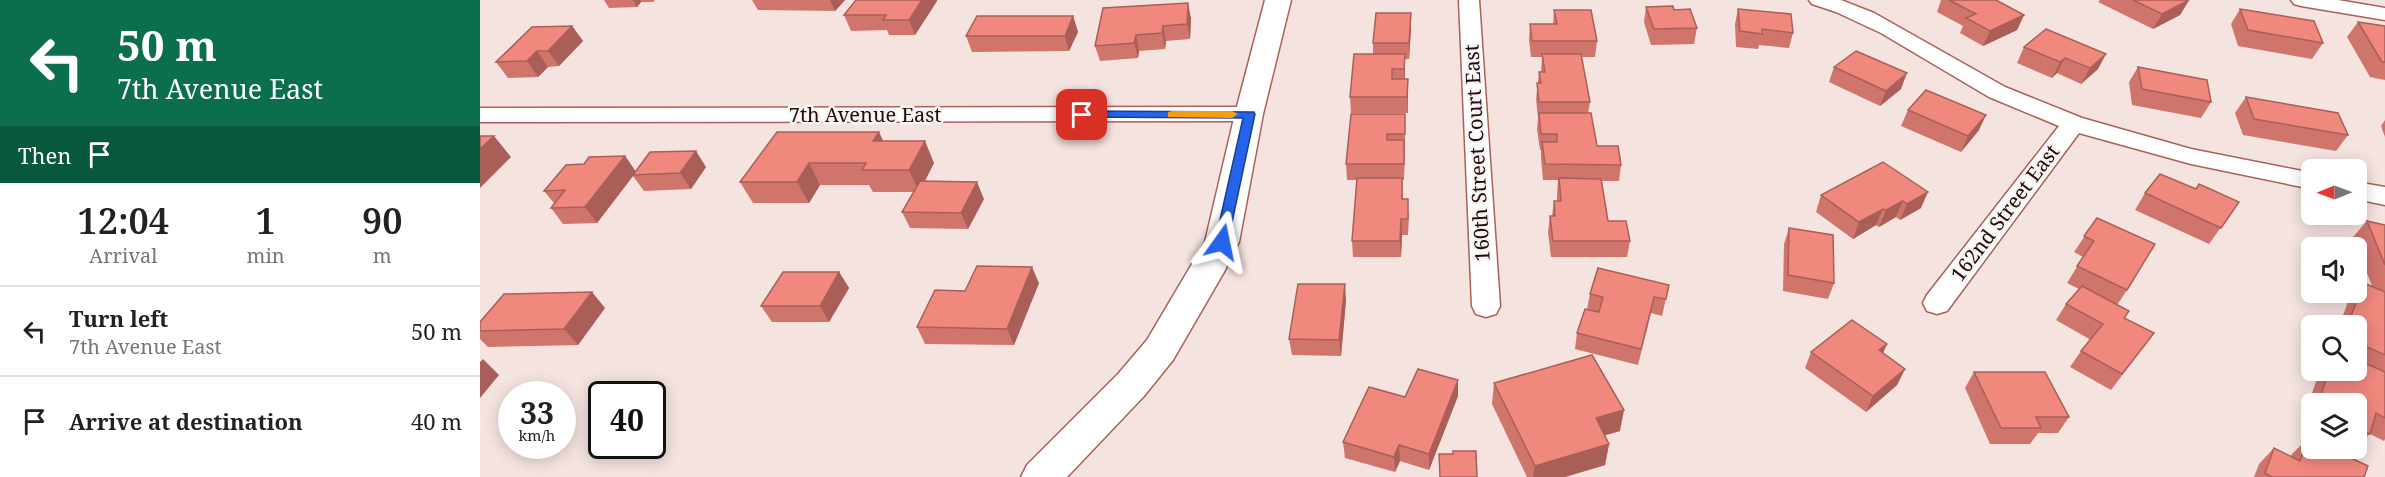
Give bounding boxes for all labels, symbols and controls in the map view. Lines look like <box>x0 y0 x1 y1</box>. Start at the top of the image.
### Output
text: 50 m <box>117 16 217 73</box>
icon: left <box>18 24 96 102</box>
street label: 160th Street Court East <box>1457 44 1496 262</box>
text: 7th Avenue East <box>117 70 323 107</box>
pin <box>1056 89 1107 140</box>
icon: arrive <box>1065 98 1098 131</box>
street label: 7th Avenue East <box>789 101 941 128</box>
icon: arrive <box>83 138 116 171</box>
street label: 162nd Street East <box>1944 139 2065 287</box>
text: Then <box>18 140 71 170</box>
north arrow <box>2301 159 2367 225</box>
map controls <box>2301 159 2367 459</box>
text: 12:04 <box>77 196 169 245</box>
text: 1 <box>255 196 276 245</box>
text: 90 <box>362 196 403 245</box>
position arrow <box>1190 210 1254 274</box>
button: sound <box>2301 237 2367 303</box>
text: Arrival <box>89 242 157 269</box>
text: min <box>246 242 285 269</box>
text: m <box>373 242 392 269</box>
text: Turn left <box>69 303 168 333</box>
icon: left <box>18 315 51 348</box>
button: search <box>2301 315 2367 381</box>
text: 50 m <box>411 316 462 346</box>
text: 7th Avenue East <box>69 333 222 360</box>
speed limit sign: 40 <box>588 381 666 459</box>
text: 33 <box>520 392 554 433</box>
button: layers <box>2301 393 2367 459</box>
icon: arrive <box>18 405 51 438</box>
text: Arrive at destination <box>69 406 303 436</box>
text: 40 m <box>411 406 462 436</box>
text: km/h <box>519 425 555 445</box>

